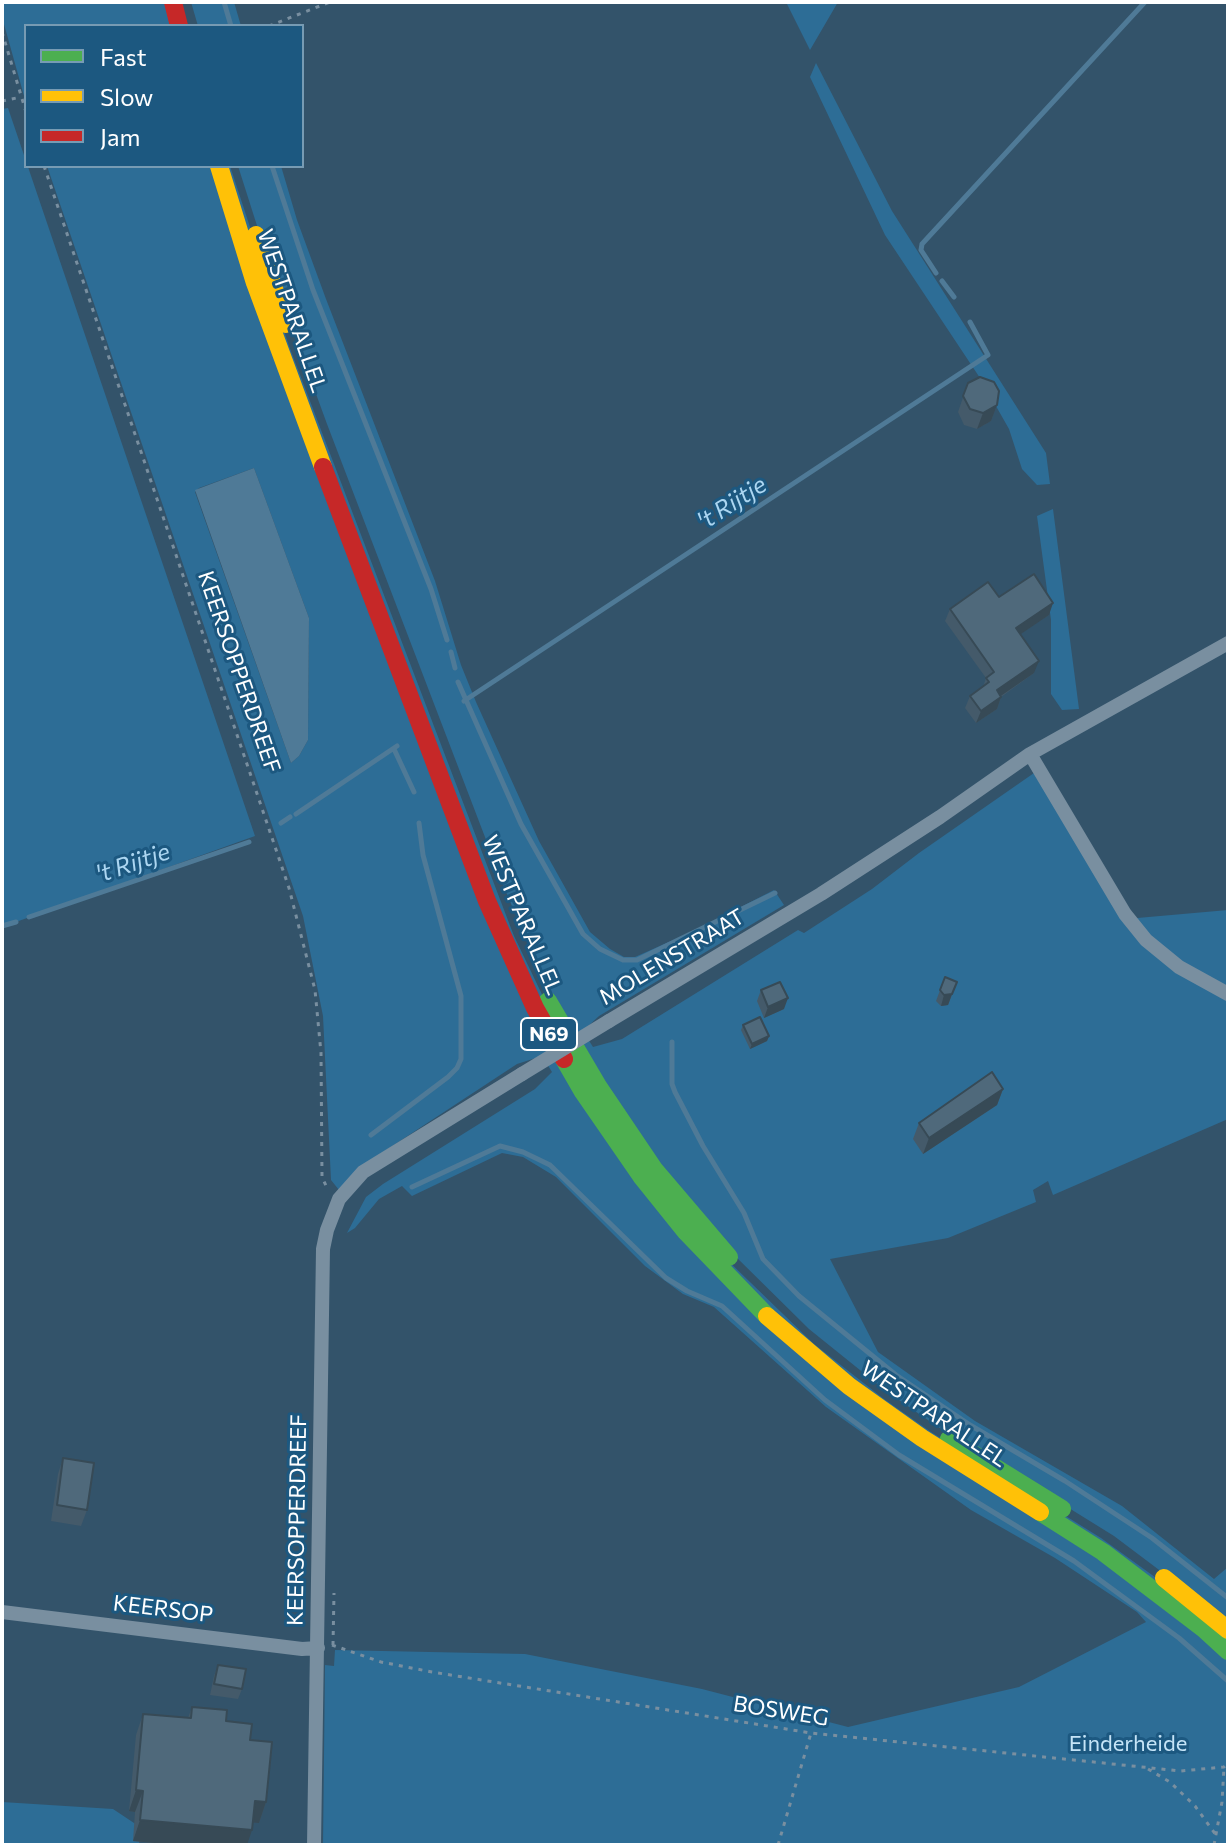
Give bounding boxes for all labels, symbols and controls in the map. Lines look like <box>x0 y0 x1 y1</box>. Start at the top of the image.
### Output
legend <box>24 24 304 168</box>
text: Fast <box>100 42 147 71</box>
text: Slow <box>100 82 153 111</box>
text: Jam <box>100 122 140 151</box>
street label: WESTPARALLEL <box>252 226 332 396</box>
water label: 't Rijtje <box>692 470 772 536</box>
street label: KEERSOPPERDREEF <box>192 568 286 776</box>
street label: WESTPARALLEL <box>476 831 568 999</box>
water label: 't Rijtje <box>92 837 174 889</box>
street label: MOLENSTRAAT <box>595 903 749 1011</box>
road number: N69 <box>521 1018 577 1050</box>
street label: WESTPARALLEL <box>856 1355 1012 1473</box>
street label: KEERSOPPERDREEF <box>282 1414 312 1626</box>
street label: KEERSOP <box>112 1590 214 1628</box>
street label: BOSWEG <box>731 1690 831 1732</box>
park label: Einderheide <box>1069 1731 1187 1757</box>

